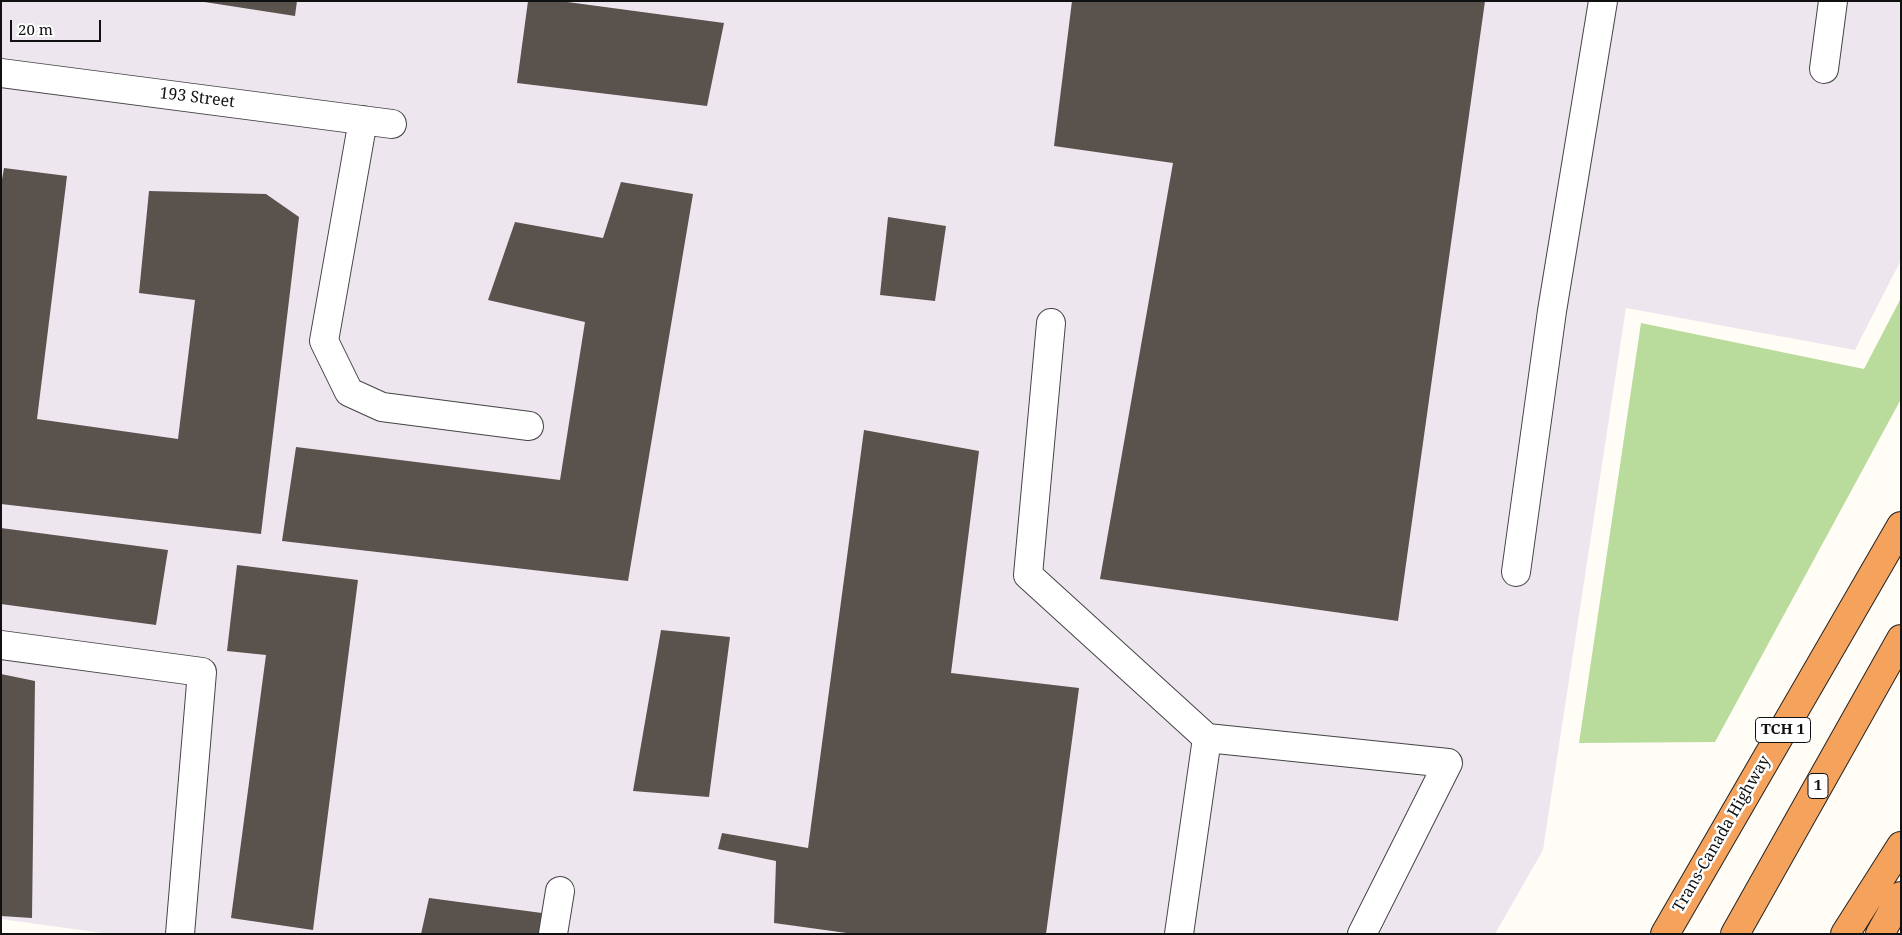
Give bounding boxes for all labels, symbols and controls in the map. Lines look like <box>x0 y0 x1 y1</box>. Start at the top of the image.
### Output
scale bar <box>12 10 104 42</box>
text: 20 m <box>18 19 53 39</box>
street label: 193 Street <box>158 84 236 112</box>
road number: TCH 1 <box>1756 718 1810 742</box>
street label: Trans-Canada Highway <box>1669 752 1775 916</box>
road number: 1 <box>1808 774 1828 798</box>

